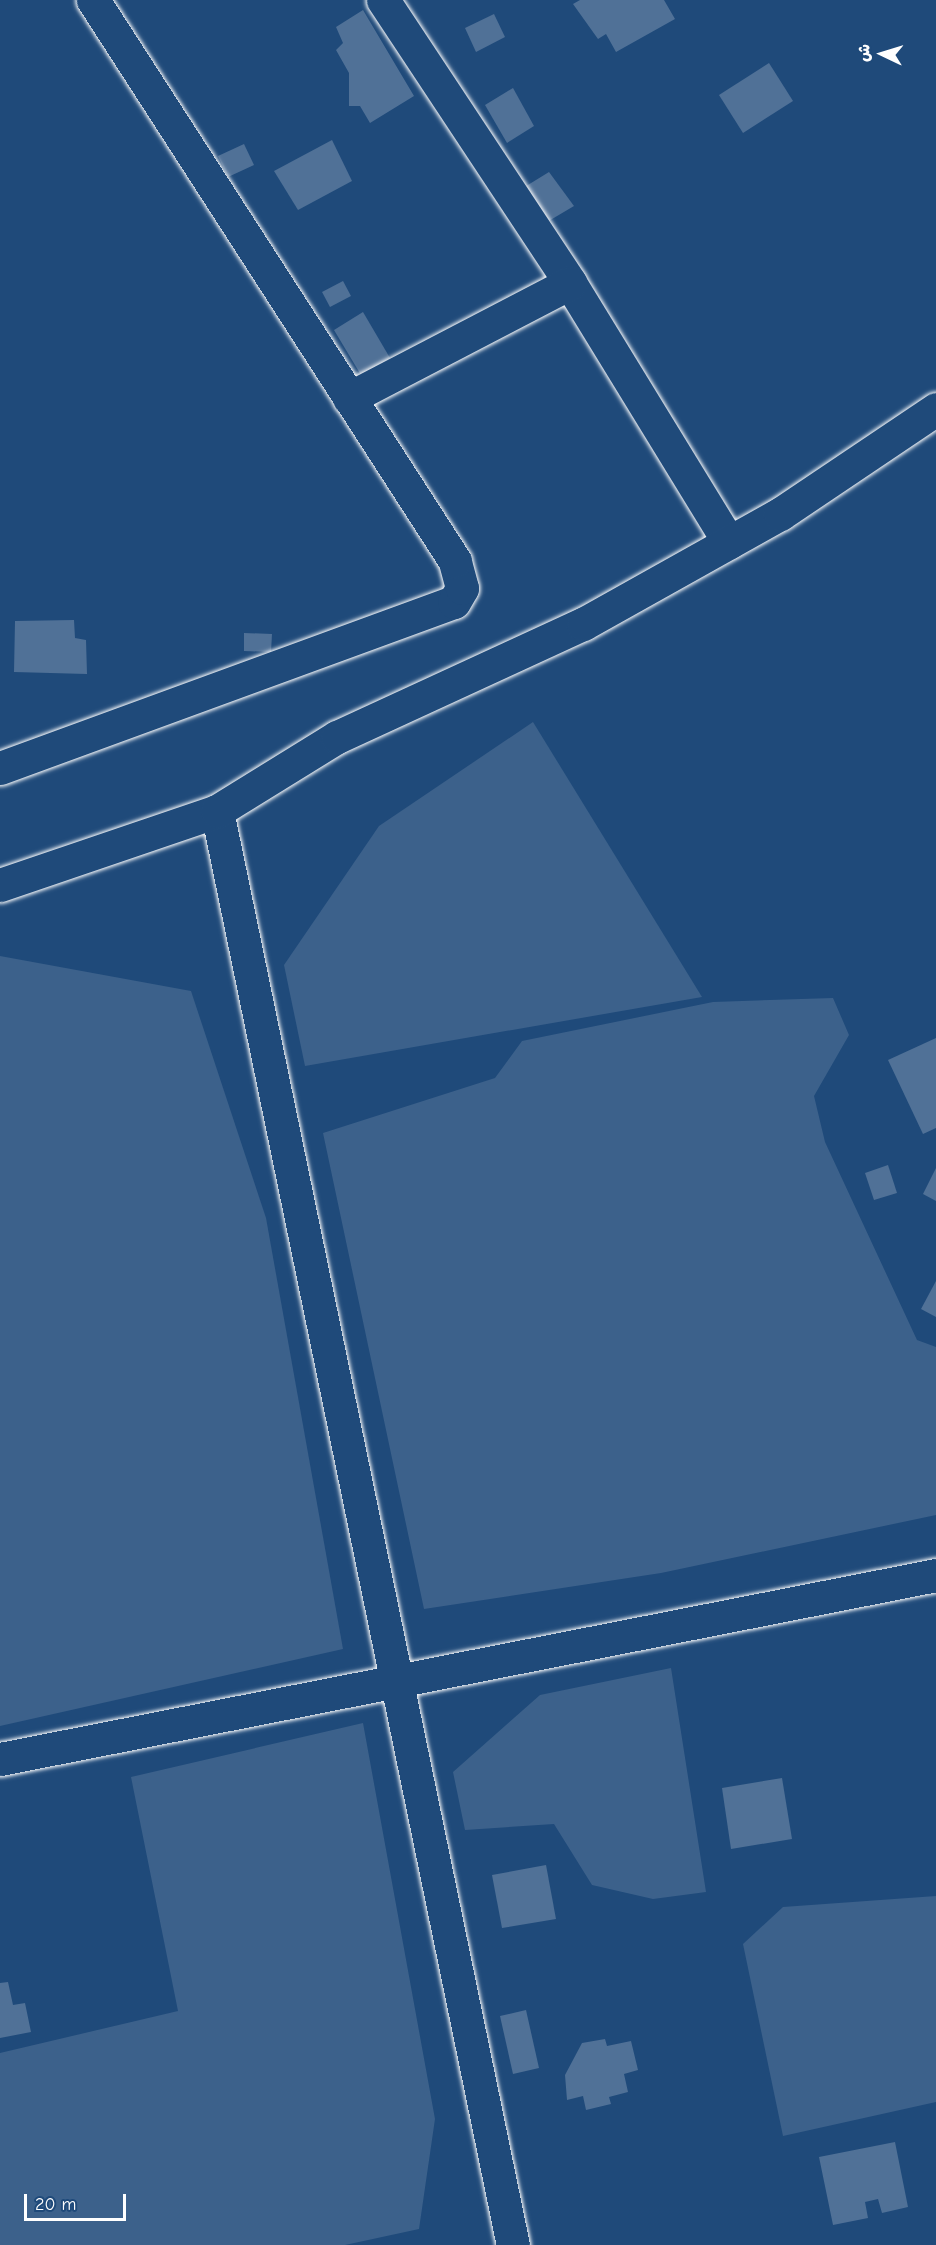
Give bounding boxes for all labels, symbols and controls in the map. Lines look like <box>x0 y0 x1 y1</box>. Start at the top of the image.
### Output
north arrow <box>852 24 912 84</box>
text: ش <box>854 43 874 62</box>
scale bar <box>27 2182 129 2220</box>
text: 20 m <box>35 2194 76 2215</box>

